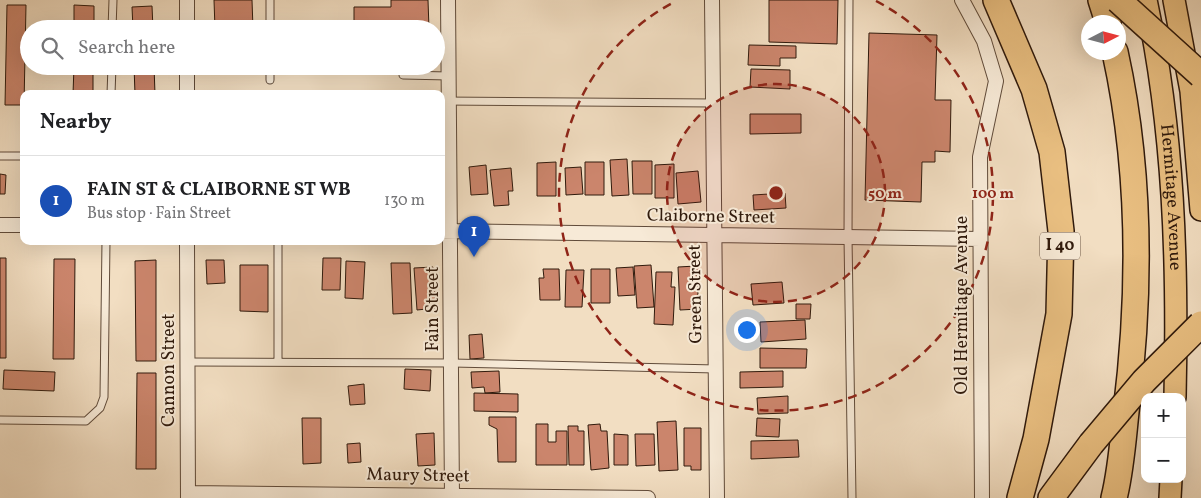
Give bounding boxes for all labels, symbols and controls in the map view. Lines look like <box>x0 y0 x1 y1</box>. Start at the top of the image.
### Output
north arrow <box>1081 15 1126 60</box>
search box <box>20 20 445 75</box>
icon: search <box>38 34 66 62</box>
text: Search here <box>78 35 175 61</box>
text: Nearby <box>40 108 111 137</box>
street label: Hermitage Avenue <box>1153 123 1188 271</box>
text: FAIN ST & CLAIBORNE ST WB <box>87 177 351 203</box>
centre of rings <box>767 184 785 202</box>
text: 50 m <box>868 184 902 205</box>
text: 100 m <box>972 184 1015 205</box>
text: 1 <box>53 190 59 212</box>
text: 130 m <box>384 190 425 212</box>
text: Bus stop · Fain Street <box>87 203 231 225</box>
street label: Claiborne Street <box>647 203 775 231</box>
pin: 1 <box>458 216 490 257</box>
street label: Old Hermitage Avenue <box>950 216 975 394</box>
road number: I 40 <box>1040 232 1080 260</box>
street label: Green Street <box>683 244 709 344</box>
street label: Fain Street <box>421 266 446 352</box>
street label: Cannon Street <box>157 313 182 427</box>
your location <box>734 317 760 343</box>
map controls <box>1141 393 1186 483</box>
button: + <box>1141 393 1186 438</box>
button: − <box>1141 438 1186 483</box>
street label: Maury Street <box>366 463 470 489</box>

